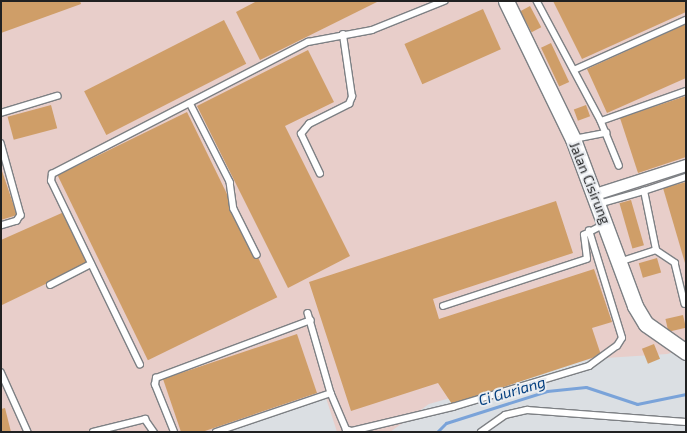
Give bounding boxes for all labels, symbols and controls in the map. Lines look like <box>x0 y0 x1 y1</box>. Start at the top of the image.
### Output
street label: Jalan Cisirung <box>566 139 614 227</box>
water label: Ci Guriang <box>476 373 548 409</box>

